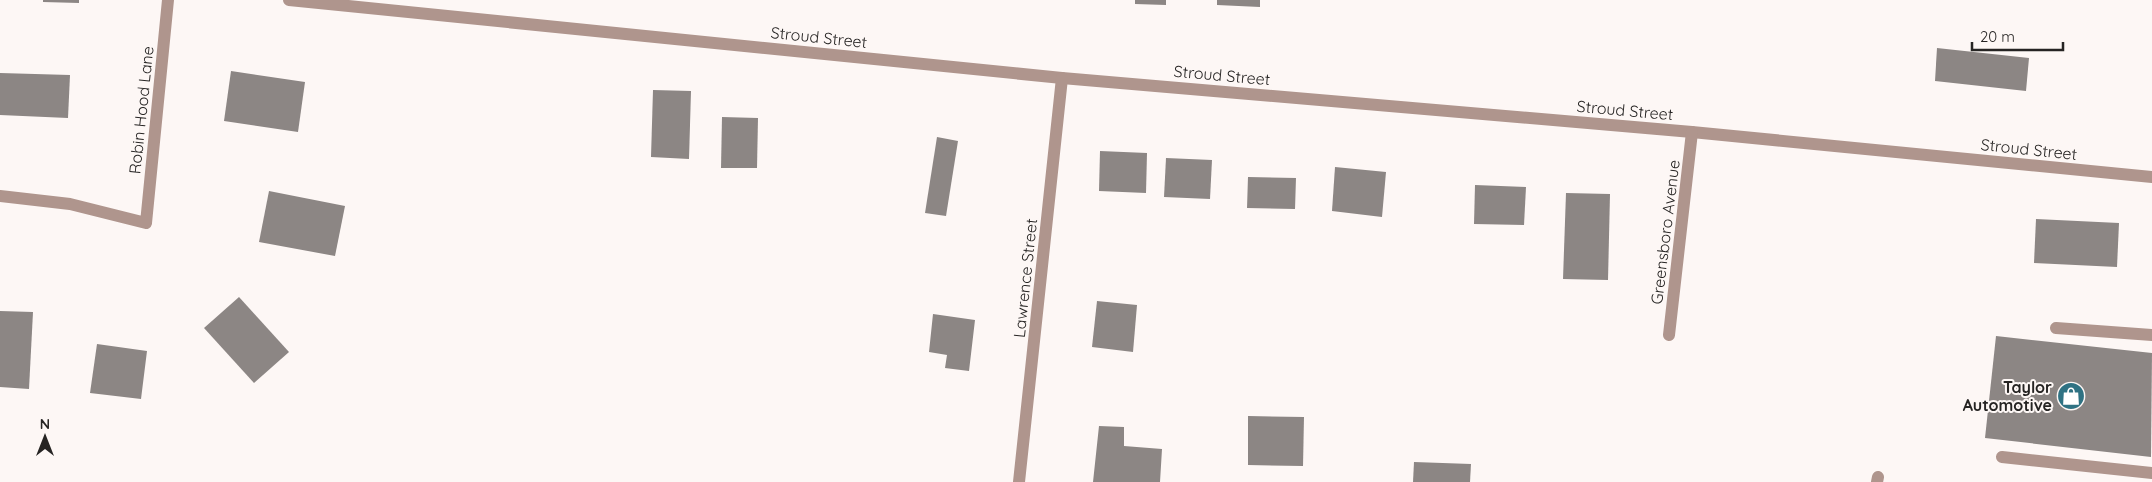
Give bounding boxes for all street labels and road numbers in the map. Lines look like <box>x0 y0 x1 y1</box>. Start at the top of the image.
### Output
street label: Stroud Street <box>770 22 868 52</box>
street label: Robin Hood Lane <box>124 45 158 175</box>
street label: Stroud Street <box>1173 61 1271 89</box>
street label: Stroud Street <box>1576 96 1674 124</box>
street label: Stroud Street <box>1980 134 2078 164</box>
street label: Greensboro Avenue <box>1646 158 1684 306</box>
street label: Lawrence Street <box>1009 217 1041 339</box>

